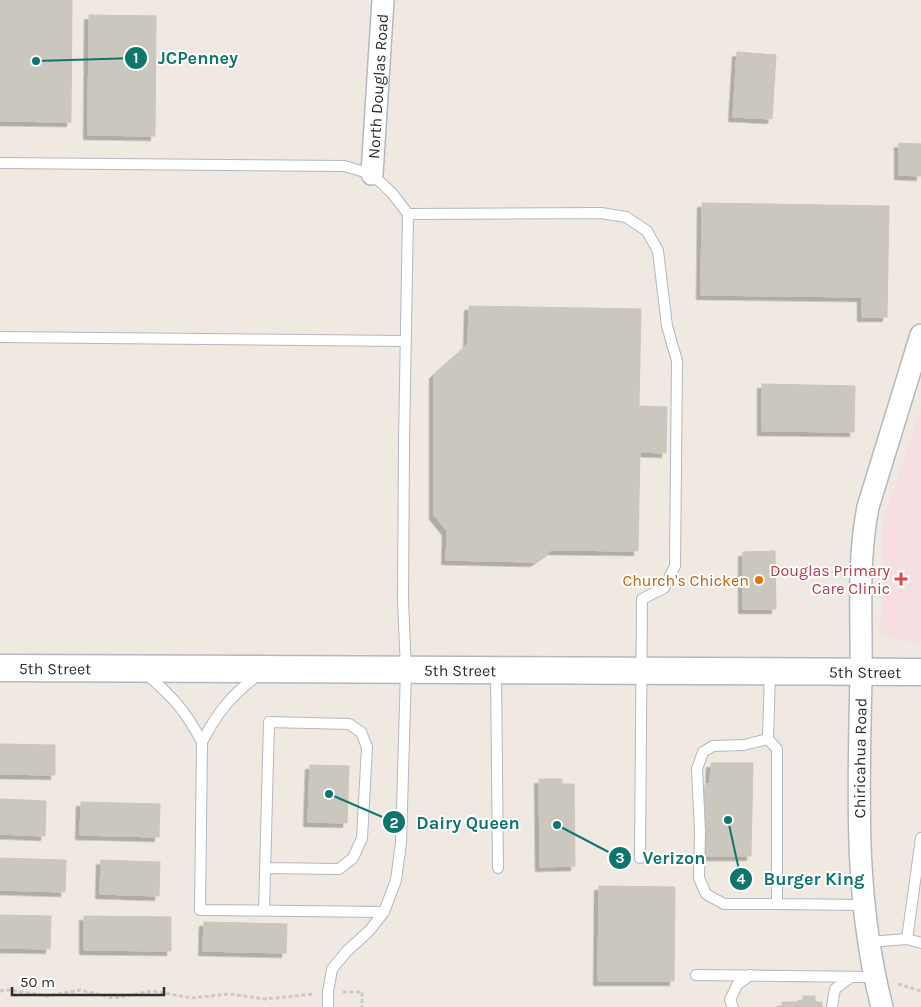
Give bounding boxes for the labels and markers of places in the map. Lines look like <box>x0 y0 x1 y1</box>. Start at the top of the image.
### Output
callout: JCPenney <box>123 41 248 74</box>
place label: Douglas Primary Care Clinic <box>770 561 891 598</box>
place label: Church's Chicken <box>622 571 749 590</box>
marker: Douglas Primary Care Clinic <box>894 572 908 586</box>
marker: Church's Chicken <box>753 574 765 586</box>
callout: Dairy Queen <box>381 806 530 839</box>
callout: Verizon <box>607 841 715 874</box>
callout: Burger King <box>728 862 874 895</box>

